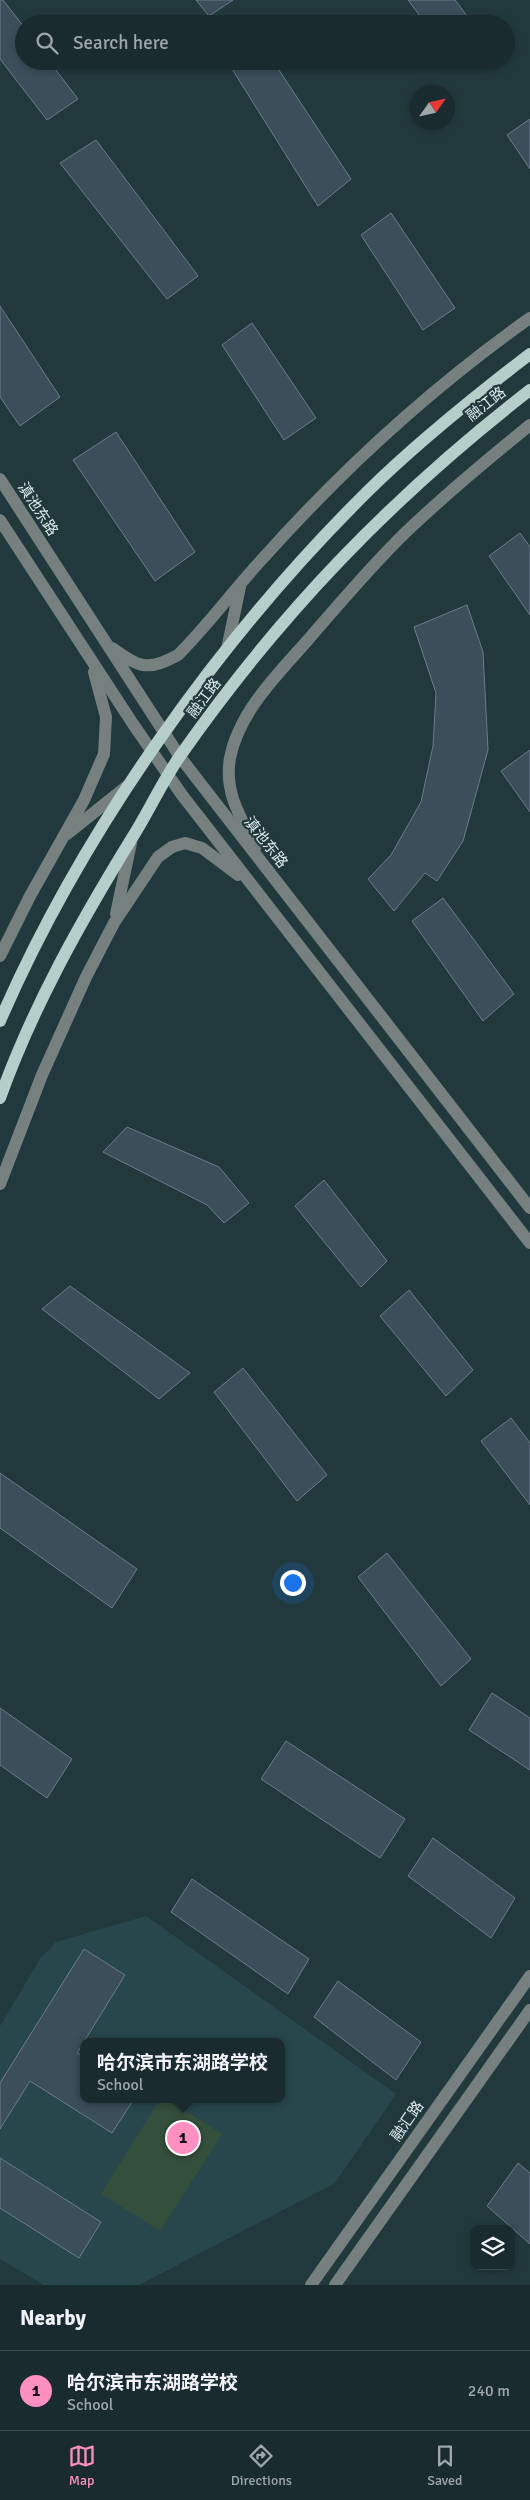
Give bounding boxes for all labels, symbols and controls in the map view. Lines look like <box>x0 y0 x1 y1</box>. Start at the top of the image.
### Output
search box <box>15 15 515 70</box>
icon: search <box>33 29 61 57</box>
text: Search here <box>73 31 169 55</box>
north arrow <box>410 85 455 130</box>
street label: 融江路 <box>463 383 509 425</box>
street label: 滇池东路 <box>14 479 62 539</box>
street label: 融江路 <box>183 675 225 721</box>
street label: 滇池东路 <box>240 813 292 871</box>
your location <box>280 1570 306 1596</box>
popup <box>80 2038 285 2103</box>
text: 哈尔滨市东湖路学校 <box>97 2051 268 2075</box>
text: School <box>97 2075 143 2095</box>
street label: 融汇路 <box>387 2097 427 2145</box>
pin: 1 <box>167 2119 199 2157</box>
map controls <box>470 2225 515 2270</box>
button: layers <box>470 2225 515 2270</box>
text: Nearby <box>20 2305 86 2331</box>
text: 哈尔滨市东湖路学校 <box>67 2371 238 2395</box>
text: 1 <box>32 2381 40 2401</box>
text: 240 m <box>468 2381 510 2401</box>
text: School <box>67 2395 113 2415</box>
tab: Map <box>68 2442 96 2489</box>
tab: Directions <box>231 2442 292 2489</box>
tab: Saved <box>427 2442 462 2489</box>

